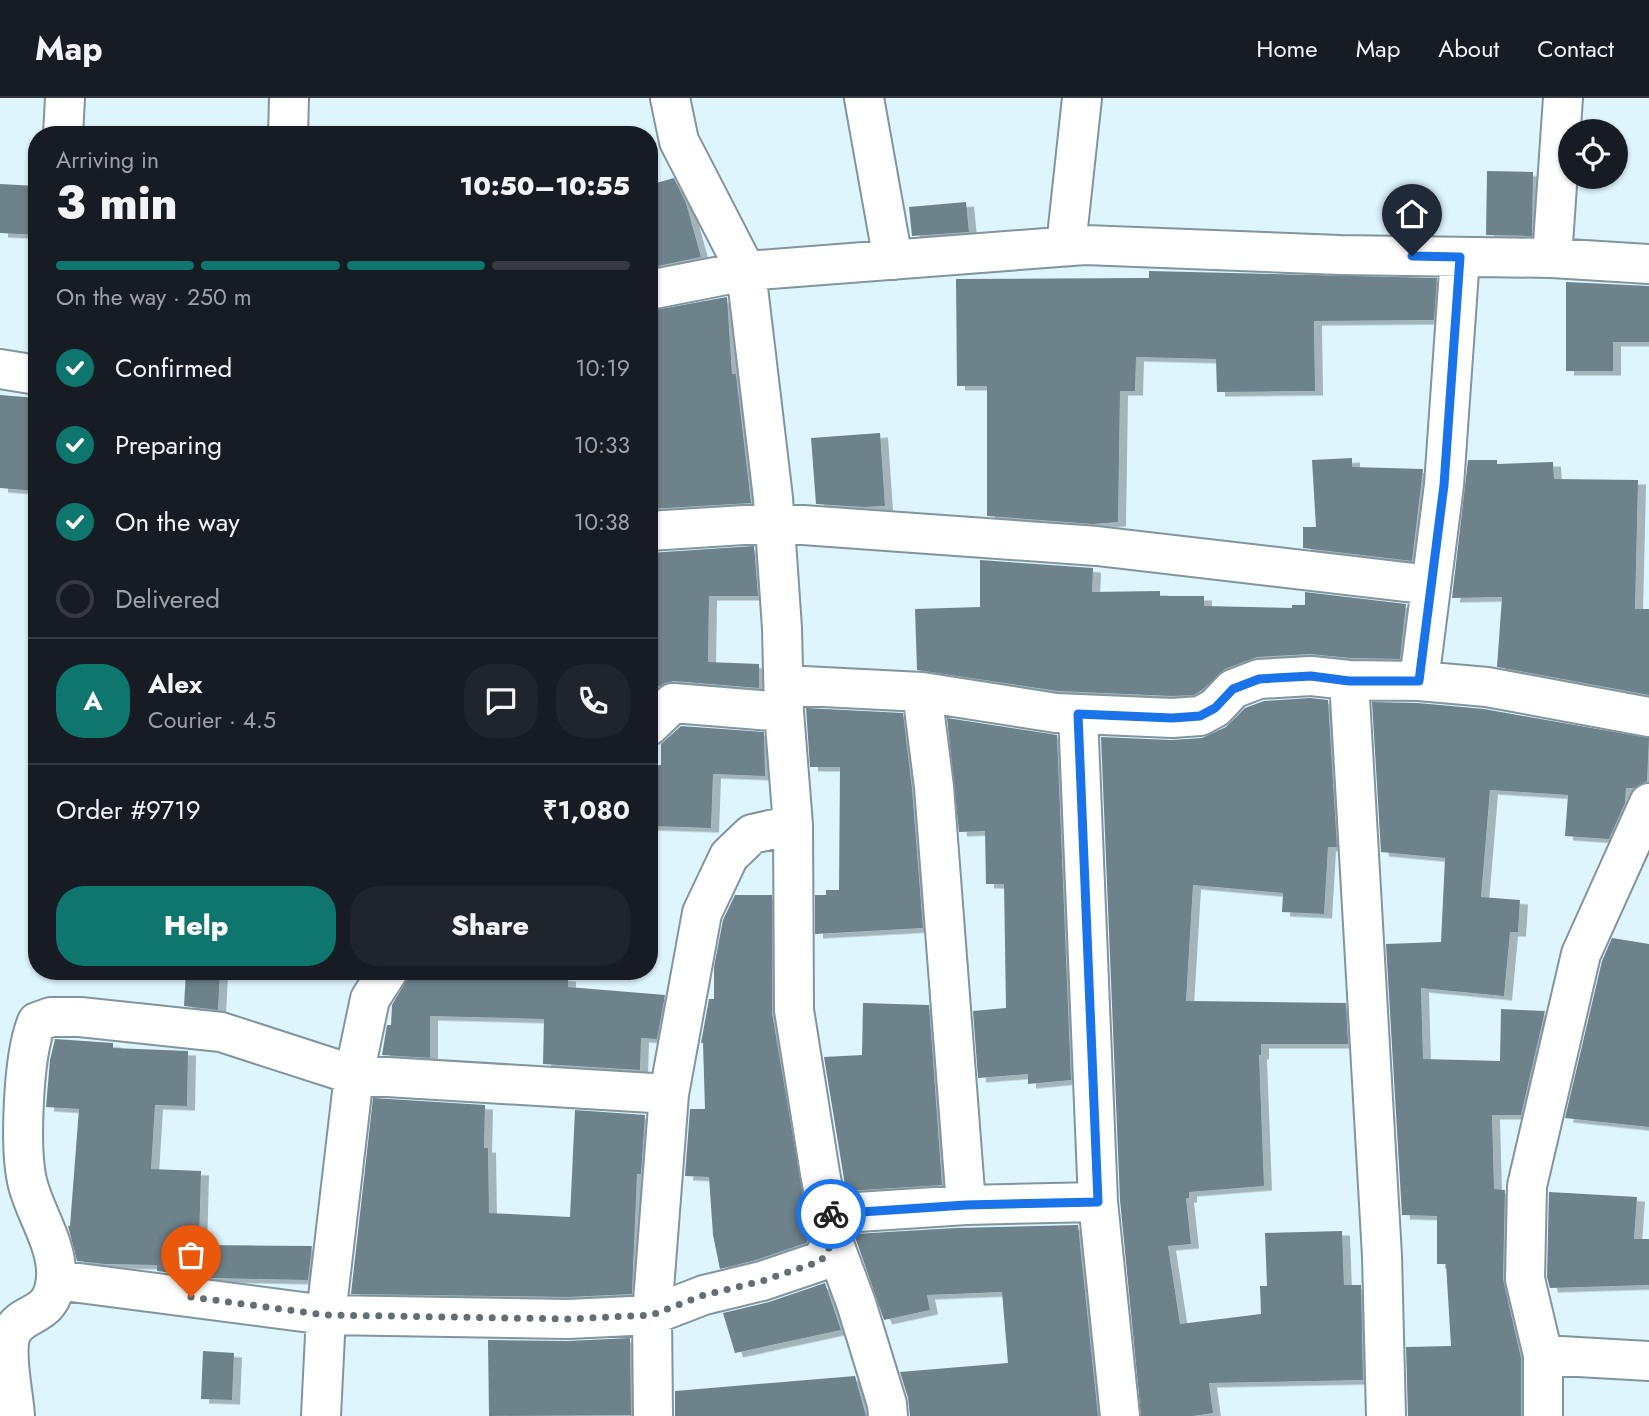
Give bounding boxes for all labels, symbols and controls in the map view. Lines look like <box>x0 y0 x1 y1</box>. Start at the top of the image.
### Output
text: Map <box>35 25 103 72</box>
text: Home <box>1256 31 1318 66</box>
text: Map <box>1356 31 1400 66</box>
text: About <box>1438 31 1499 66</box>
text: Contact <box>1537 31 1614 66</box>
map controls <box>1558 119 1628 189</box>
button: locate <box>1558 119 1628 189</box>
text: Arriving in <box>56 143 159 177</box>
text: 10:50–10:55 <box>459 167 630 205</box>
text: 3 min <box>56 170 178 236</box>
pin <box>1382 184 1442 256</box>
icon: home <box>1393 195 1431 233</box>
text: On the way · 250 m <box>56 280 252 314</box>
icon: check <box>56 349 94 387</box>
text: Confirmed <box>115 349 232 387</box>
text: 10:19 <box>575 351 630 385</box>
icon: check <box>56 426 94 464</box>
text: Preparing <box>115 426 222 464</box>
text: 10:33 <box>574 428 630 462</box>
icon: check <box>56 503 94 541</box>
text: On the way <box>115 503 240 541</box>
text: 10:38 <box>574 505 630 539</box>
text: Delivered <box>115 580 220 618</box>
button: chat <box>464 664 538 738</box>
button: phone <box>556 664 630 738</box>
text: Alex <box>148 665 202 703</box>
text: A <box>83 682 103 720</box>
text: Courier · 4.5 <box>148 703 276 737</box>
text: Order #9719 <box>56 791 201 829</box>
text: ₹1,080 <box>543 791 630 829</box>
button: Help <box>56 886 336 966</box>
button: Share <box>350 886 630 966</box>
courier <box>796 1179 866 1249</box>
icon: bike <box>812 1195 850 1233</box>
pin <box>161 1225 221 1297</box>
icon: bag <box>172 1236 210 1274</box>

